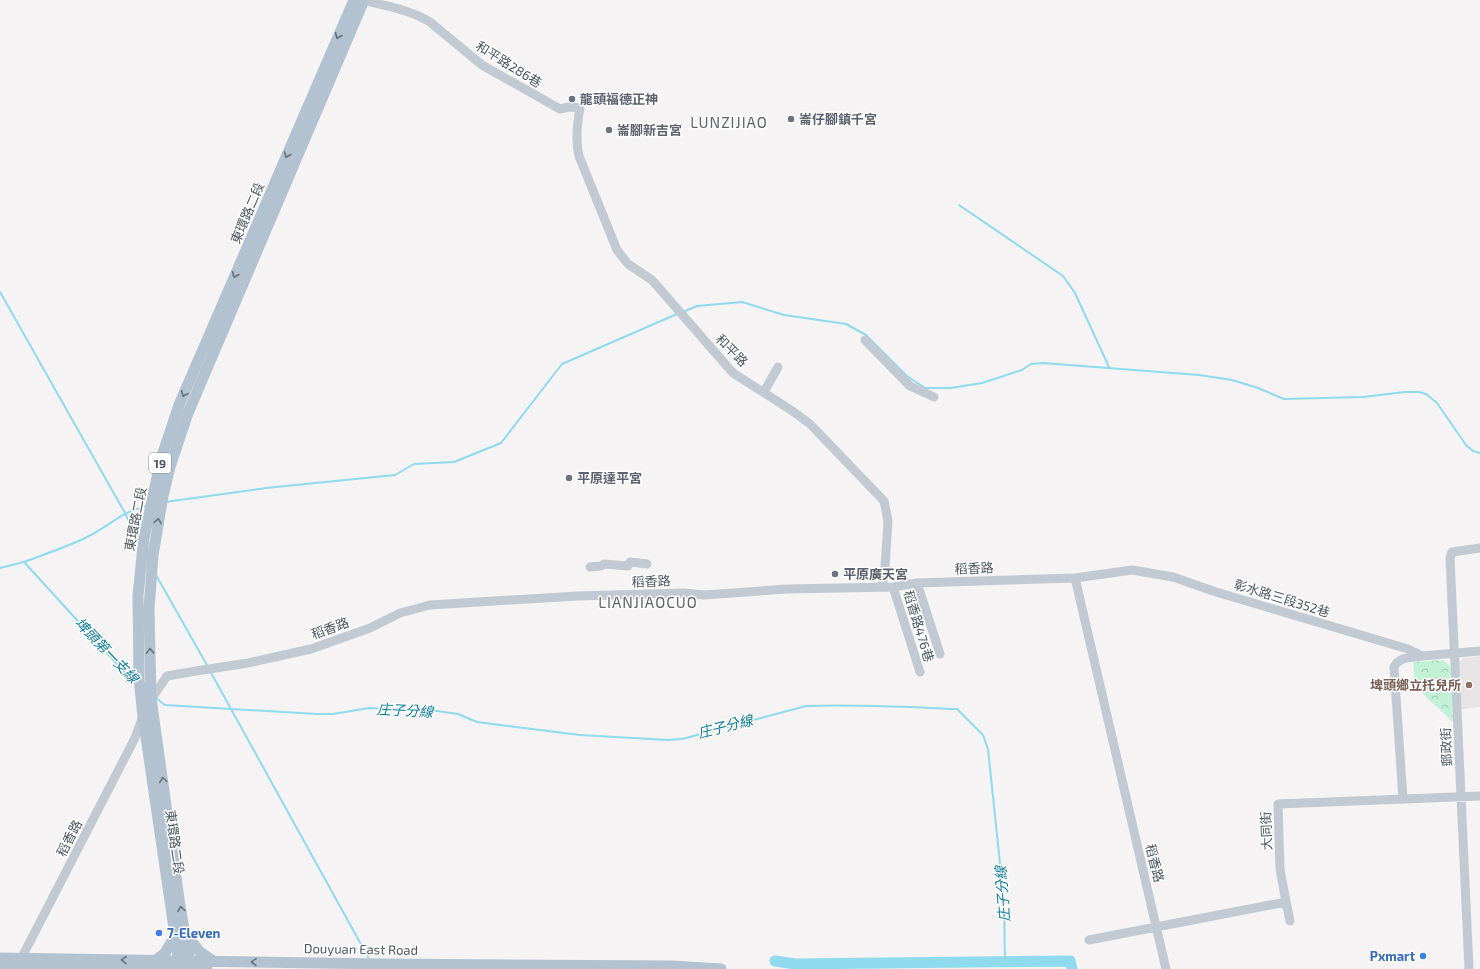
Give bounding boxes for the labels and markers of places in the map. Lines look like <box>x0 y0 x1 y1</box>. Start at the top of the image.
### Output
place label: 龍頭福德正神 <box>580 91 658 107</box>
marker: 龍頭福德正神 <box>567 94 577 104</box>
place label: 崙仔腳鎮千宮 <box>799 111 877 127</box>
marker: 崙仔腳鎮千宮 <box>786 114 796 124</box>
place label: 崙腳新吉宮 <box>617 122 682 138</box>
marker: 崙腳新吉宮 <box>604 125 614 135</box>
place label: 平原達平宮 <box>577 470 642 486</box>
marker: 平原達平宮 <box>564 473 574 483</box>
place label: 平原廣天宮 <box>843 566 908 582</box>
marker: 平原廣天宮 <box>830 569 840 579</box>
place label: 埤頭鄉立托兒所 <box>1370 677 1461 693</box>
marker: 埤頭鄉立托兒所 <box>1464 680 1474 690</box>
place label: 7-Eleven <box>167 925 221 941</box>
marker: 7-Eleven <box>154 928 164 938</box>
place label: Pxmart <box>1370 948 1416 964</box>
marker: Pxmart <box>1418 951 1428 961</box>

